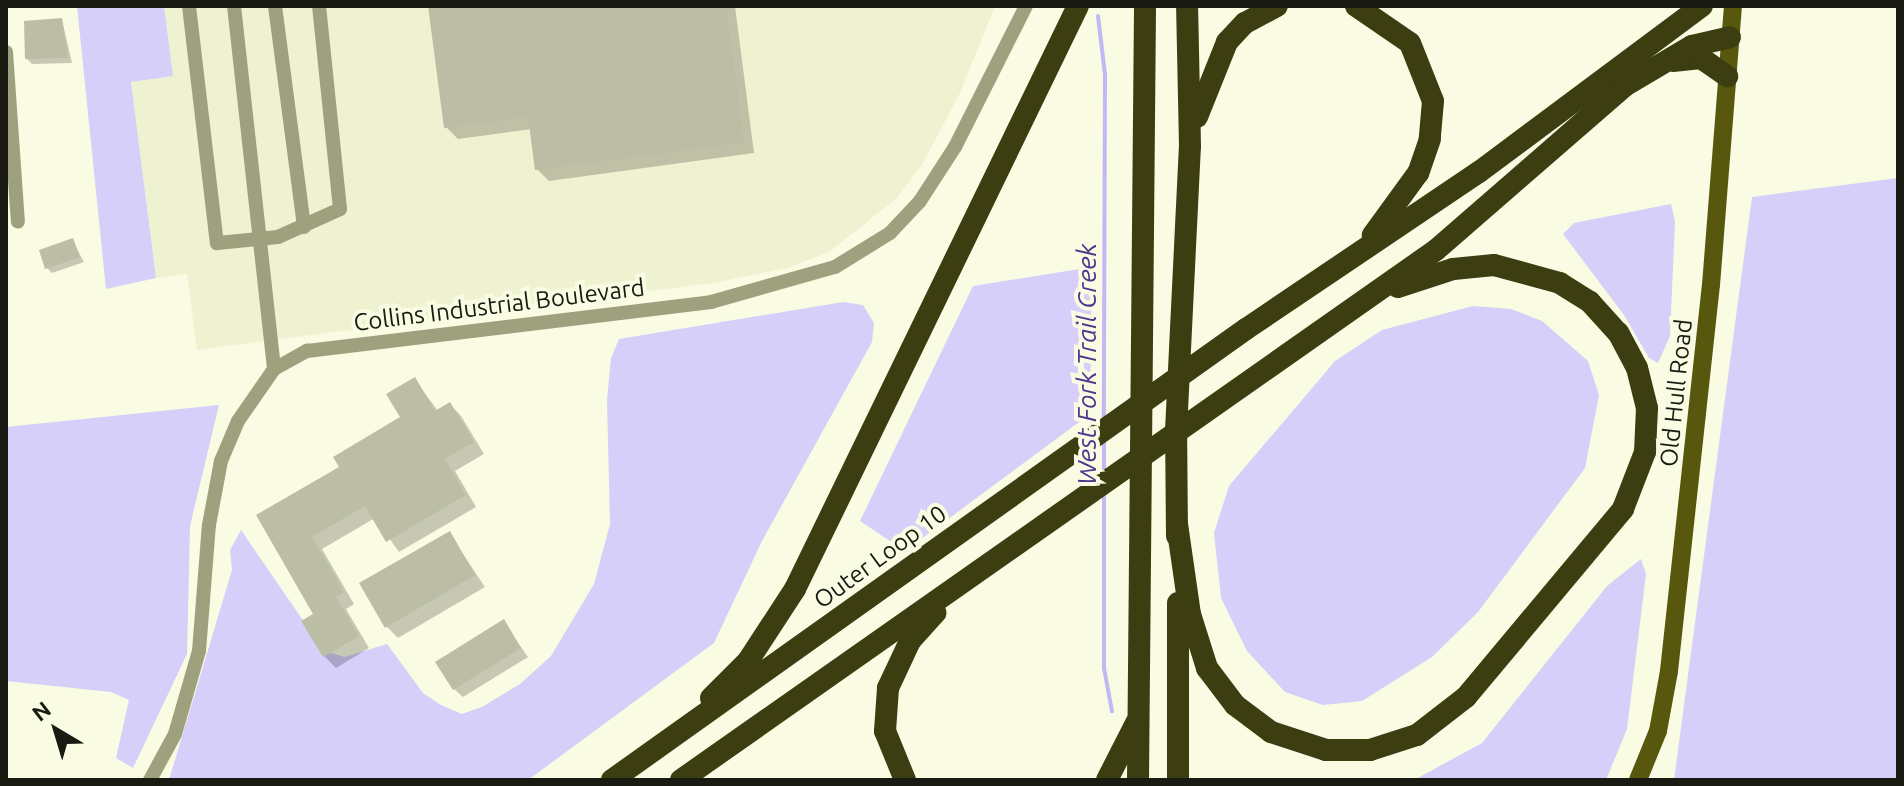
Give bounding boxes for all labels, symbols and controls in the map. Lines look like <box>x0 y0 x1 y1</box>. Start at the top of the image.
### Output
water label: West Fork Trail Creek <box>1071 243 1103 485</box>
street label: Collins Industrial Boulevard <box>352 273 646 337</box>
street label: Old Hull Road <box>1654 318 1698 468</box>
street label: Outer Loop 10 <box>808 499 952 615</box>
north arrow <box>16 690 96 770</box>
text: N <box>27 696 55 726</box>

